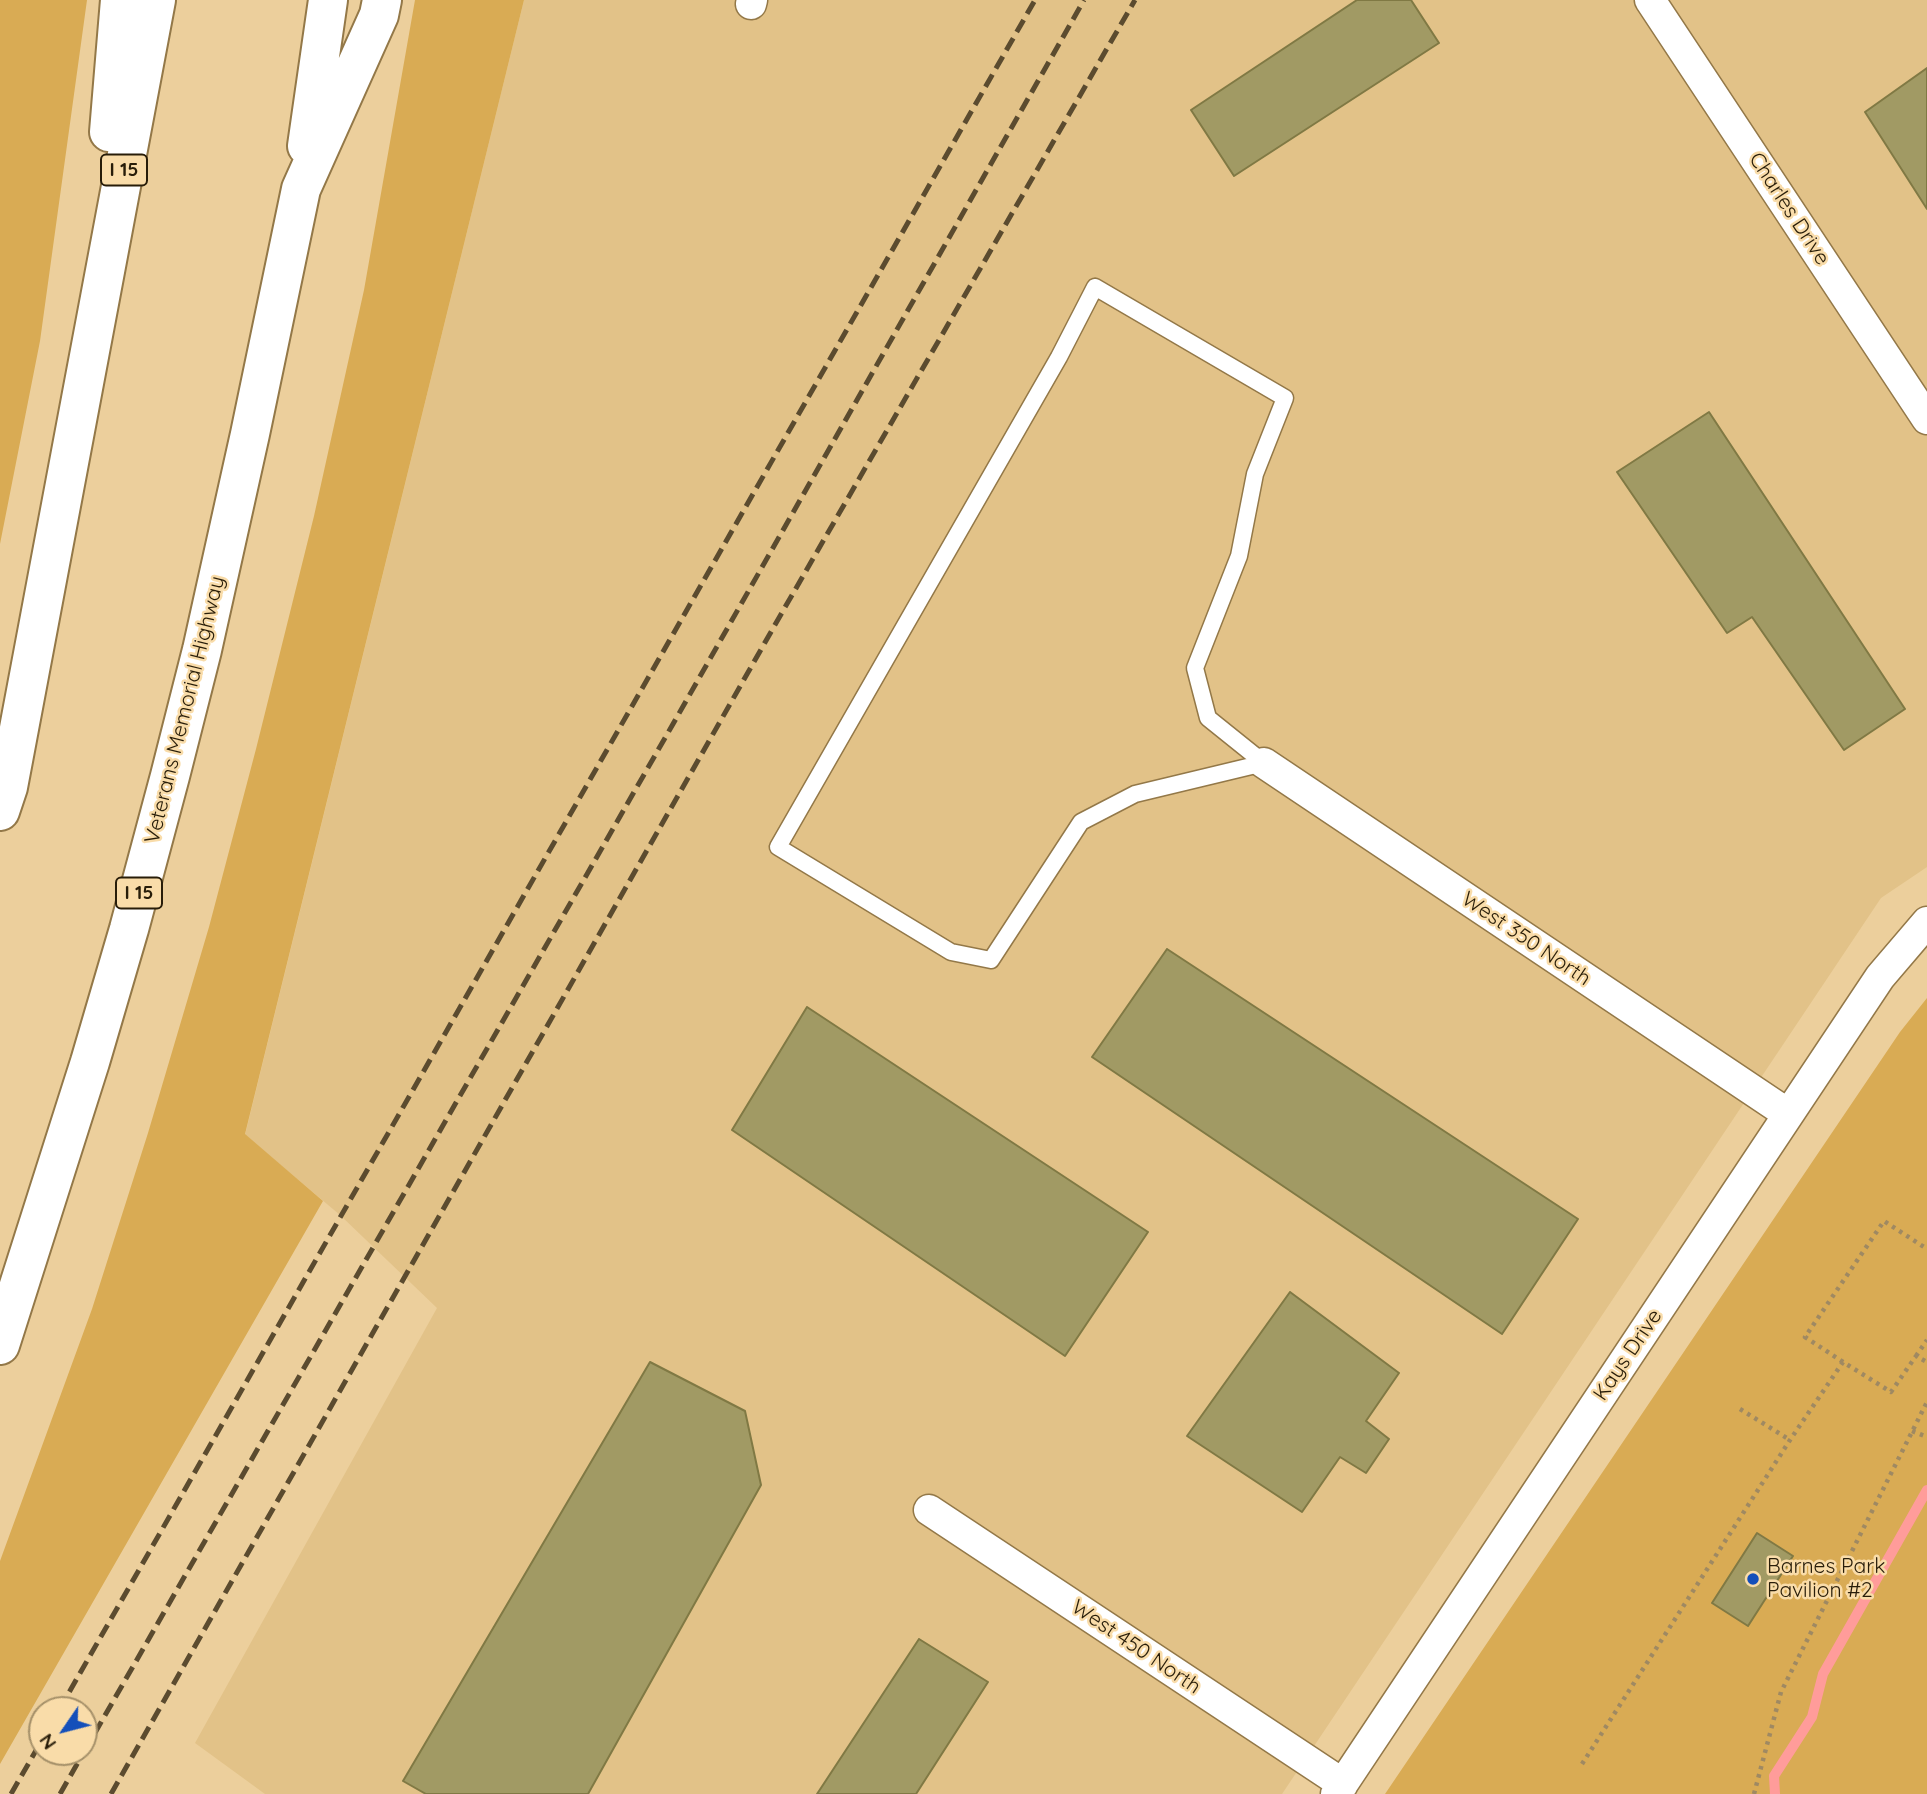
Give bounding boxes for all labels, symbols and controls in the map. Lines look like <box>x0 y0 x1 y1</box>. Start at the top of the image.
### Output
street label: Charles Drive <box>1743 148 1835 270</box>
road number: I 15 <box>101 154 147 186</box>
street label: Veterans Memorial Highway <box>140 574 230 846</box>
road number: I 15 <box>116 878 162 908</box>
street label: West 350 North <box>1457 887 1595 991</box>
street label: Kays Drive <box>1588 1305 1668 1405</box>
place label: Barnes Park Pavilion #2 <box>1767 1554 1886 1604</box>
marker: Barnes Park Pavilion #2 <box>1745 1571 1761 1587</box>
street label: West 450 North <box>1067 1594 1205 1700</box>
north arrow <box>28 1696 98 1766</box>
text: N <box>34 1729 61 1755</box>

